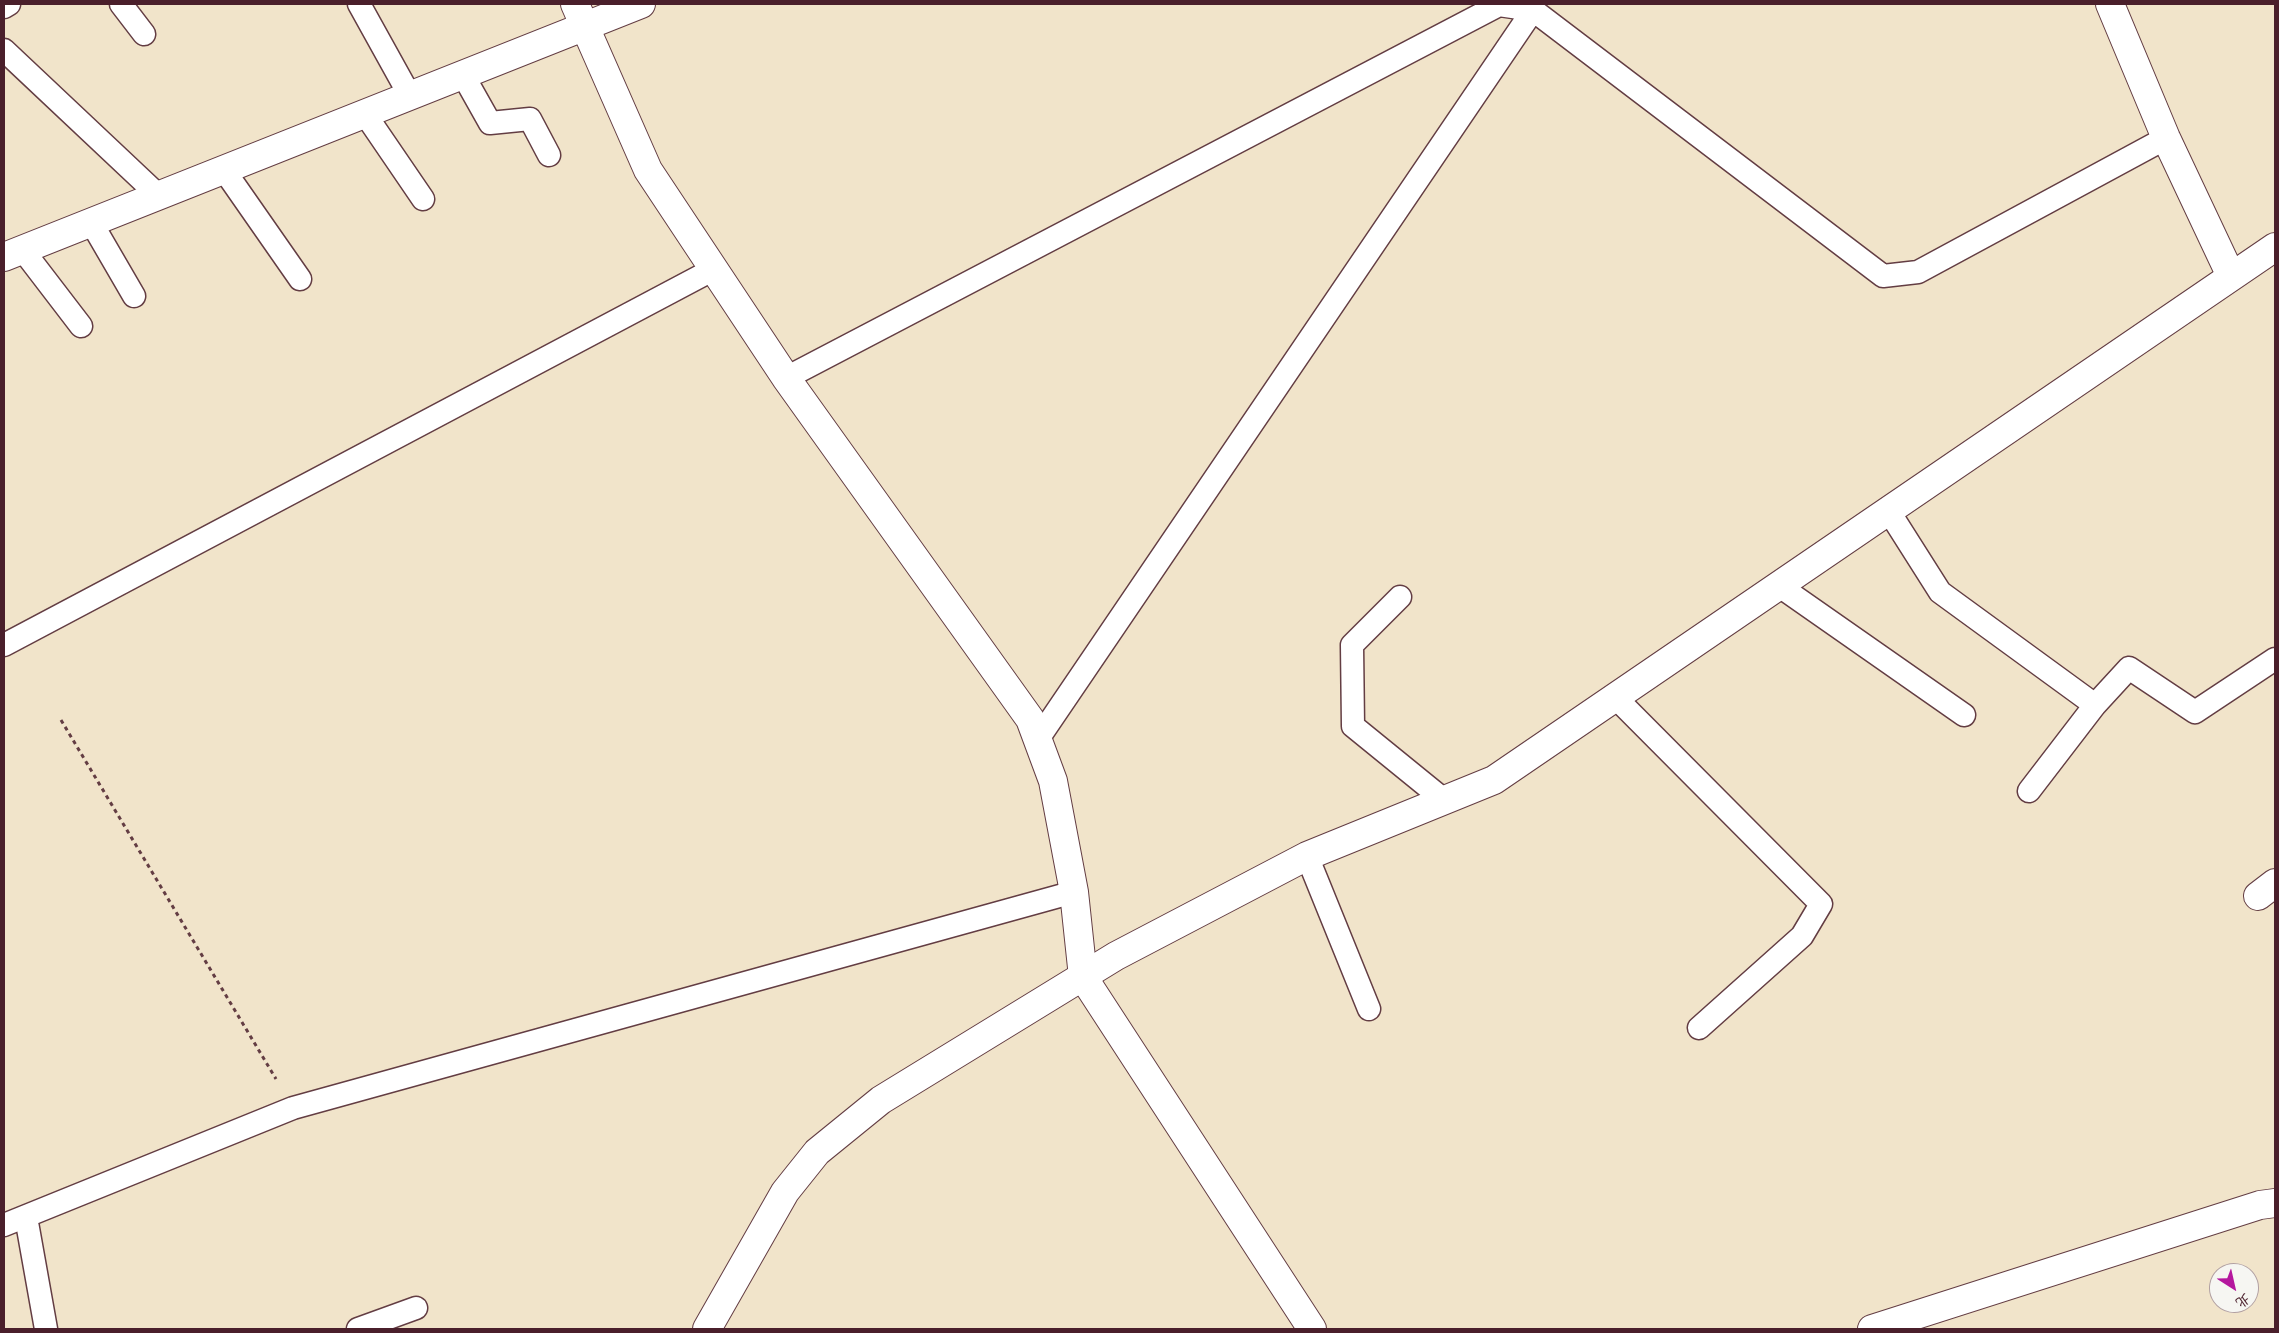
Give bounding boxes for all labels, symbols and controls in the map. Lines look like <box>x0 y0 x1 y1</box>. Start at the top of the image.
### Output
north arrow <box>2209 1263 2259 1313</box>
text: 北 <box>2231 1287 2254 1312</box>

